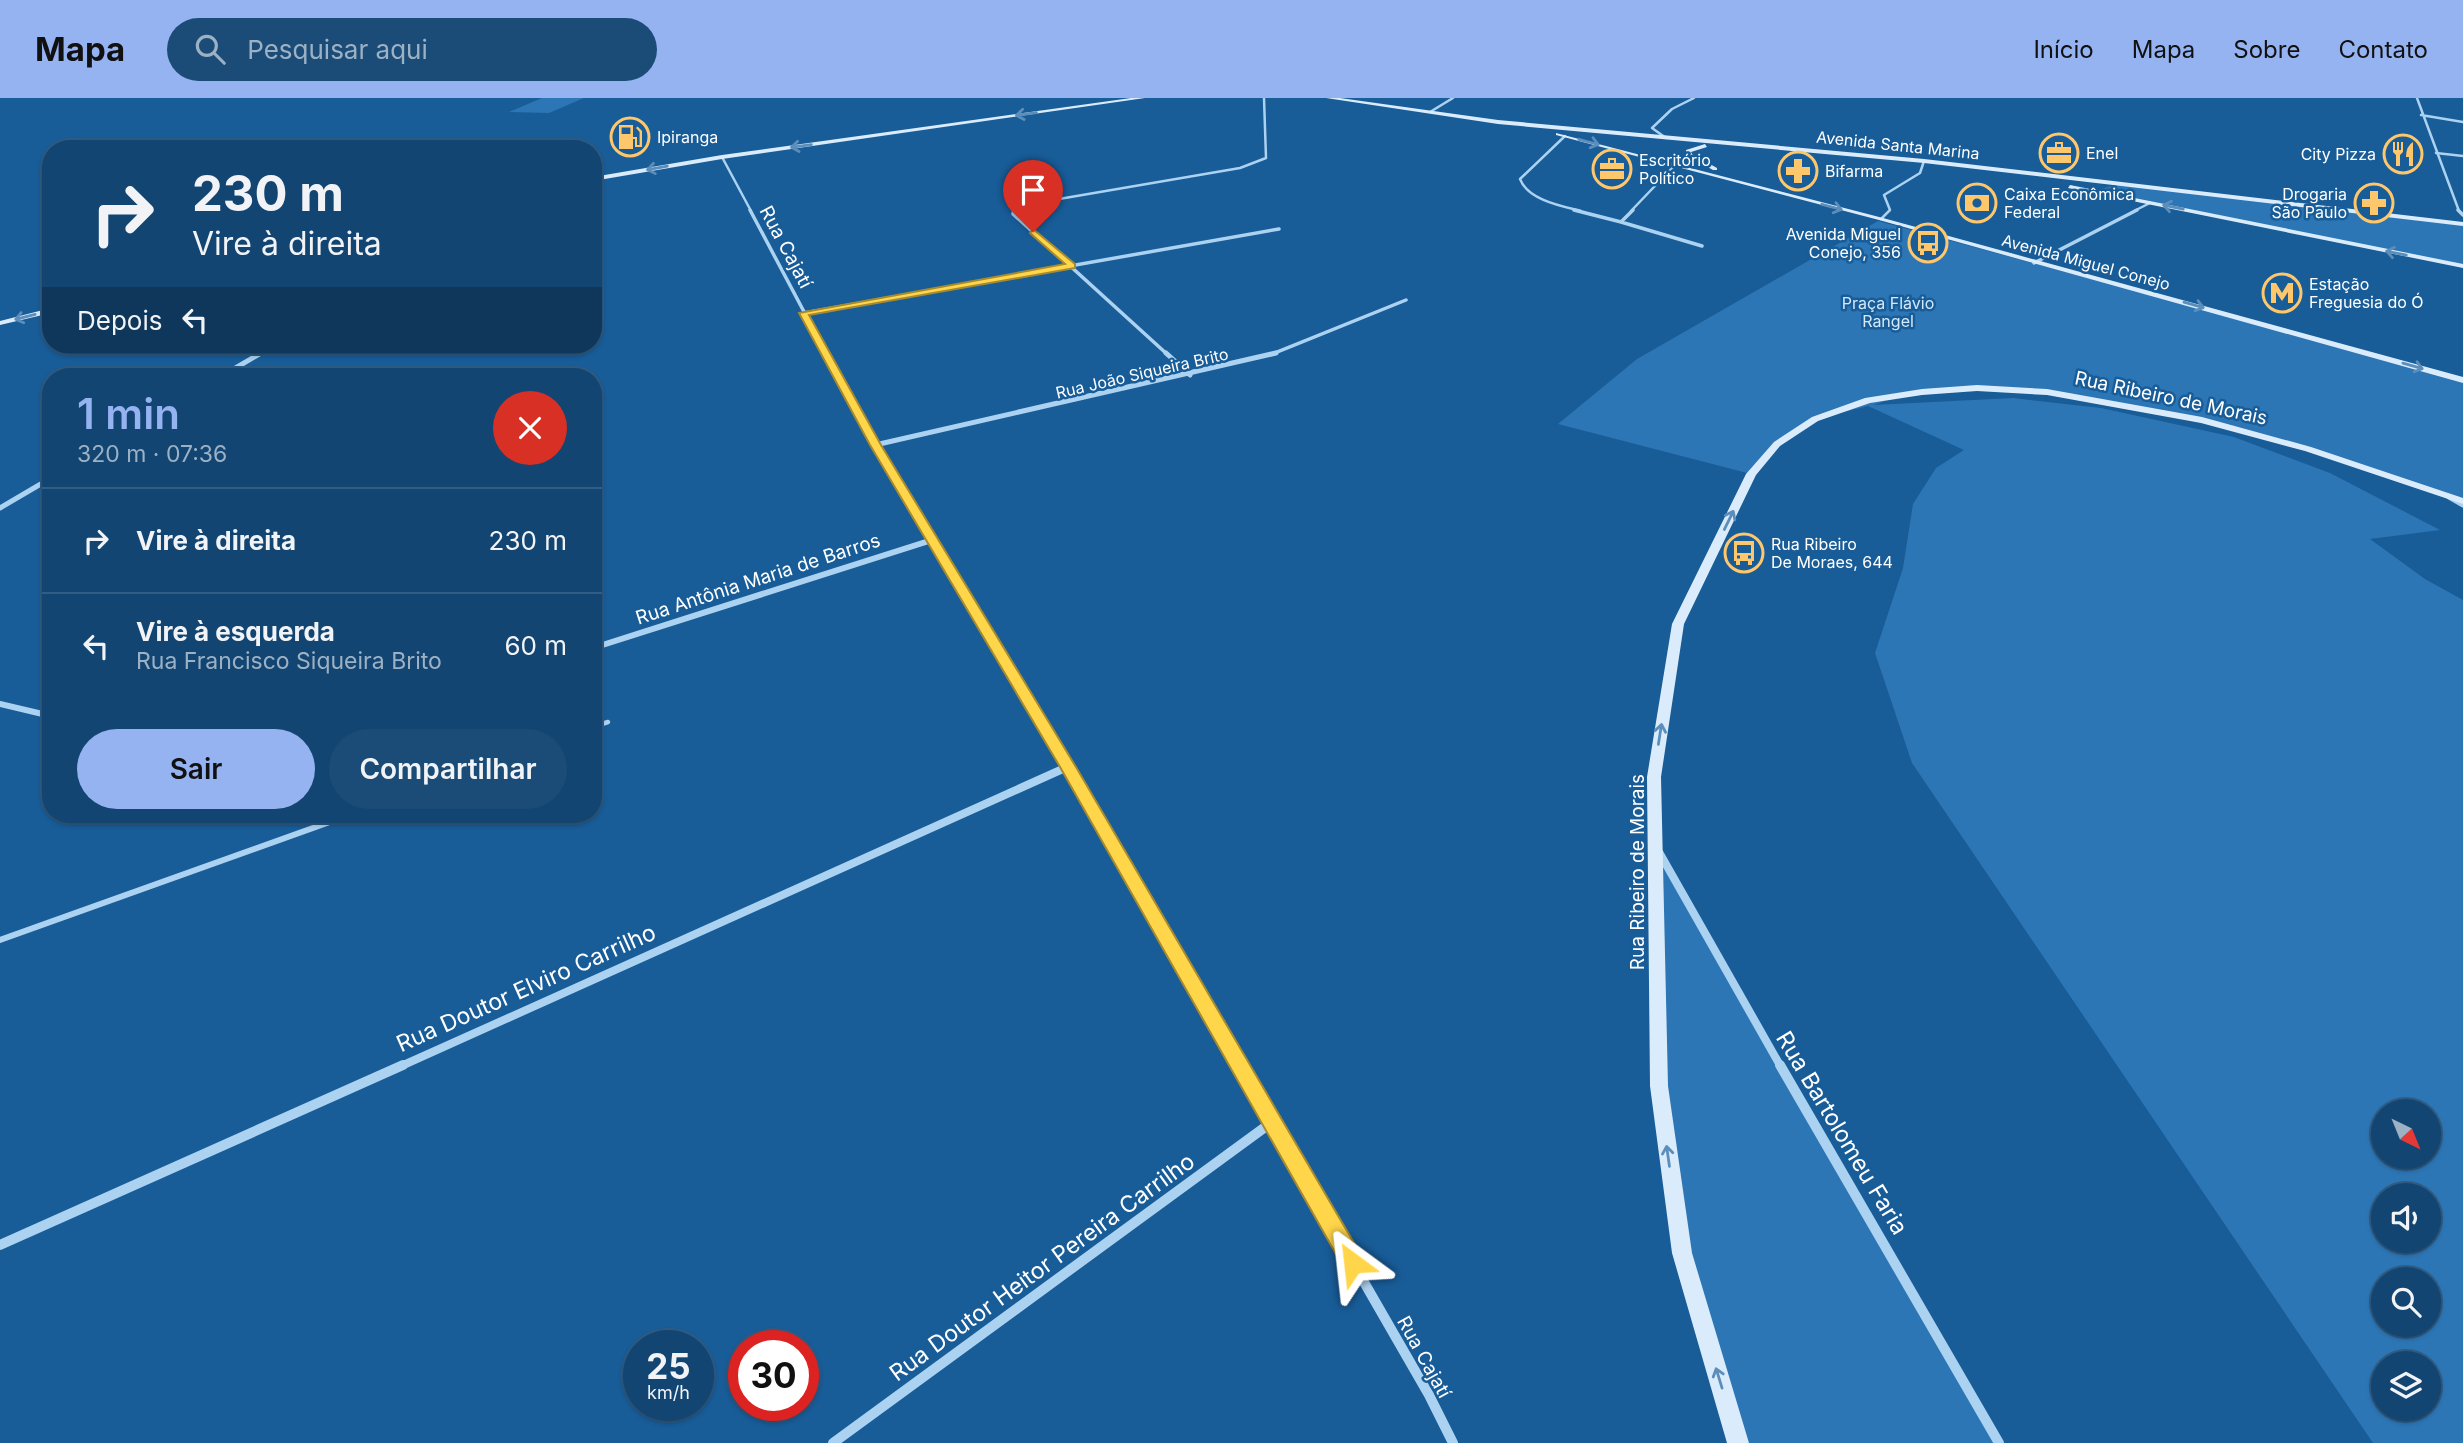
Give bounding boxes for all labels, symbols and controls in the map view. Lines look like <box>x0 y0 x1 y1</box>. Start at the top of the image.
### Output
search box <box>167 18 657 81</box>
text: Mapa <box>35 29 125 69</box>
icon: search <box>191 30 229 68</box>
text: Pesquisar aqui <box>247 34 428 65</box>
text: Início <box>2033 35 2094 64</box>
text: Mapa <box>2132 35 2195 64</box>
text: Sobre <box>2233 35 2300 64</box>
text: Contato <box>2338 35 2428 64</box>
one-way arrow <box>1015 108 1038 121</box>
fuel station icon: Ipiranga <box>609 116 651 158</box>
street label: Avenida Santa Marina <box>1815 126 1981 164</box>
place label: Ipiranga <box>657 127 718 147</box>
office icon: Enel <box>2038 132 2080 174</box>
restaurant icon: City Pizza <box>2382 133 2424 175</box>
one-way arrow <box>1577 136 1600 149</box>
one-way arrow <box>790 139 812 152</box>
place label: Enel <box>2086 143 2118 163</box>
place label: City Pizza <box>2301 144 2376 164</box>
office icon: Escritório Político <box>1591 148 1633 190</box>
place label: Escritório Político <box>1639 150 1711 188</box>
pharmacy icon: Bifarma <box>1777 150 1819 192</box>
pin <box>1003 160 1063 232</box>
place label: Bifarma <box>1825 161 1883 181</box>
one-way arrow <box>646 162 669 175</box>
text: 230 m <box>192 164 344 223</box>
icon: right <box>77 168 168 259</box>
icon: arrive <box>1014 171 1052 209</box>
bank icon: Caixa Econômica Federal <box>1956 182 1998 224</box>
pharmacy icon: Drogaria São Paulo <box>2353 182 2395 224</box>
place label: Caixa Econômica Federal <box>2004 184 2134 222</box>
place label: Drogaria São Paulo <box>2272 184 2347 222</box>
one-way arrow <box>2162 200 2185 214</box>
one-way arrow <box>1821 201 1843 214</box>
street label: Rua Cajatí <box>755 202 817 293</box>
bus stop icon: Avenida Miguel Conejo, 356 <box>1907 222 1949 264</box>
text: Vire à direita <box>192 224 382 263</box>
place label: Avenida Miguel Conejo, 356 <box>1786 224 1901 262</box>
street label: Avenida Miguel Conejo <box>2000 230 2172 294</box>
one-way arrow <box>2385 245 2408 259</box>
metro station icon: Estação Freguesia do Ó <box>2261 272 2303 314</box>
place label: Estação Freguesia do Ó <box>2309 274 2424 312</box>
park label: Praça Flávio Rangel <box>1842 293 1934 331</box>
one-way arrow <box>2182 300 2204 313</box>
icon: left <box>176 301 214 339</box>
text: Depois <box>77 305 162 336</box>
one-way arrow <box>14 311 37 324</box>
street label: Rua João Siqueira Brito <box>1054 343 1230 403</box>
one-way arrow <box>2402 361 2424 374</box>
street label: Rua Ribeiro de Morais <box>2073 366 2269 430</box>
text: 1 min <box>77 388 180 439</box>
button: close <box>493 391 567 465</box>
text: 320 m · 07:36 <box>77 440 227 468</box>
one-way arrow <box>1723 510 1736 531</box>
icon: right <box>77 522 115 560</box>
text: Vire à direita <box>136 525 296 556</box>
text: 230 m <box>489 525 567 556</box>
street label: Rua Antônia Maria de Barros <box>633 529 883 629</box>
bus stop icon: Rua Ribeiro De Moraes, 644 <box>1723 532 1765 574</box>
place label: Rua Ribeiro De Moraes, 644 <box>1771 534 1893 572</box>
text: Vire à esquerda <box>136 616 335 647</box>
icon: left <box>77 627 115 665</box>
text: 60 m <box>504 630 567 661</box>
text: Rua Francisco Siqueira Brito <box>136 647 442 675</box>
one-way arrow <box>1654 723 1667 746</box>
button: Sair <box>77 729 315 809</box>
button: Compartilhar <box>329 729 567 809</box>
street label: Rua Ribeiro de Morais <box>1626 774 1649 970</box>
street label: Rua Doutor Elviro Carrilho <box>392 918 660 1058</box>
street label: Rua Bartolomeu Faria <box>1770 1026 1914 1240</box>
north arrow <box>2371 1099 2441 1169</box>
map controls <box>2371 1099 2441 1421</box>
one-way arrow <box>1662 1145 1675 1168</box>
street label: Rua Doutor Heitor Pereira Carrilho <box>884 1147 1200 1387</box>
button: sound <box>2371 1183 2441 1253</box>
position arrow <box>1316 1226 1390 1300</box>
button: search <box>2371 1267 2441 1337</box>
street label: Rua Cajatí <box>1392 1312 1456 1402</box>
speed limit sign: 30 <box>728 1330 819 1421</box>
text: 25 <box>646 1345 691 1387</box>
button: layers <box>2371 1351 2441 1421</box>
one-way arrow <box>1711 1367 1724 1389</box>
text: km/h <box>647 1382 690 1403</box>

